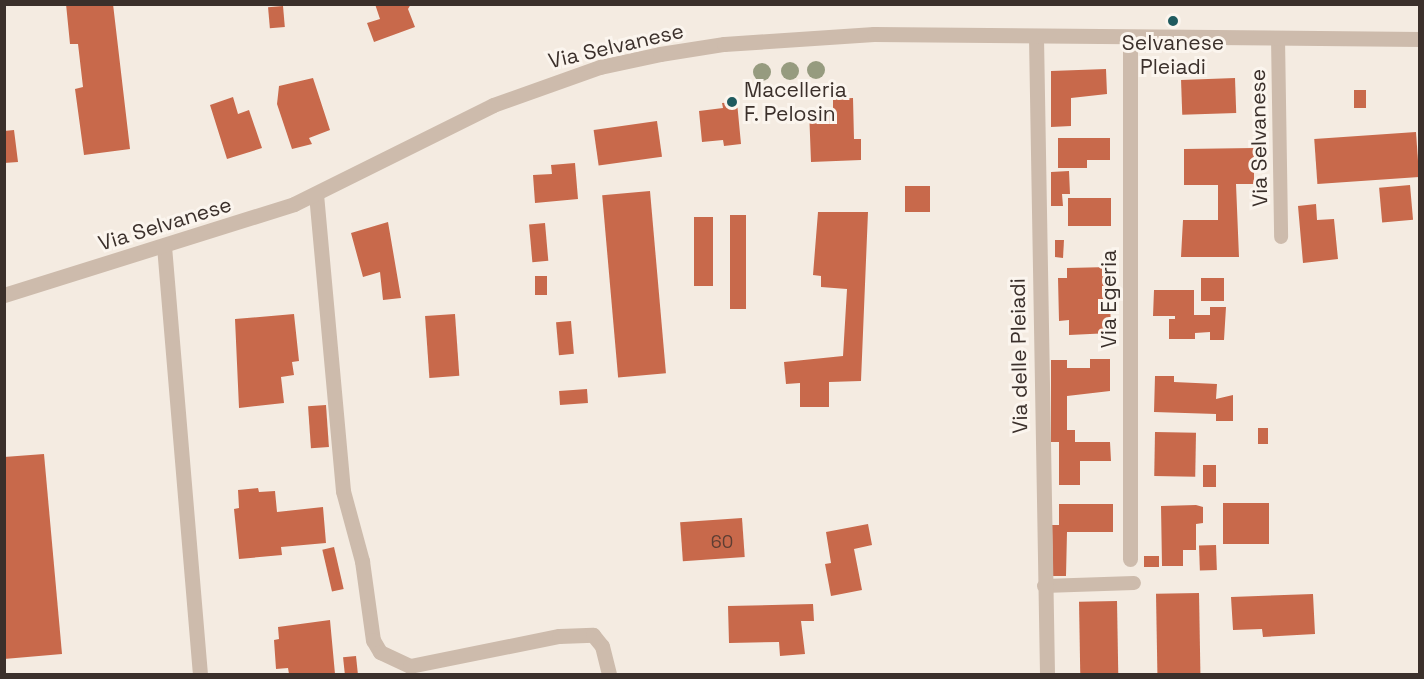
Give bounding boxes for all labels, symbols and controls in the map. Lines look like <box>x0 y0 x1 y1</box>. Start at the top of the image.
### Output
marker: Selvanese Pleiadi <box>1166 14 1180 28</box>
street label: Via Selvanese <box>546 18 686 74</box>
place label: Selvanese Pleiadi <box>1122 30 1224 80</box>
street label: Via Selvanese <box>1245 69 1273 207</box>
place label: Macelleria F. Pelosin <box>744 77 847 127</box>
marker: Macelleria F. Pelosin <box>725 95 739 109</box>
street label: Via Selvanese <box>95 192 235 256</box>
street label: Via Egeria <box>1096 250 1122 348</box>
street label: Via delle Pleiadi <box>1005 278 1033 434</box>
house number: 60 <box>711 531 733 553</box>

